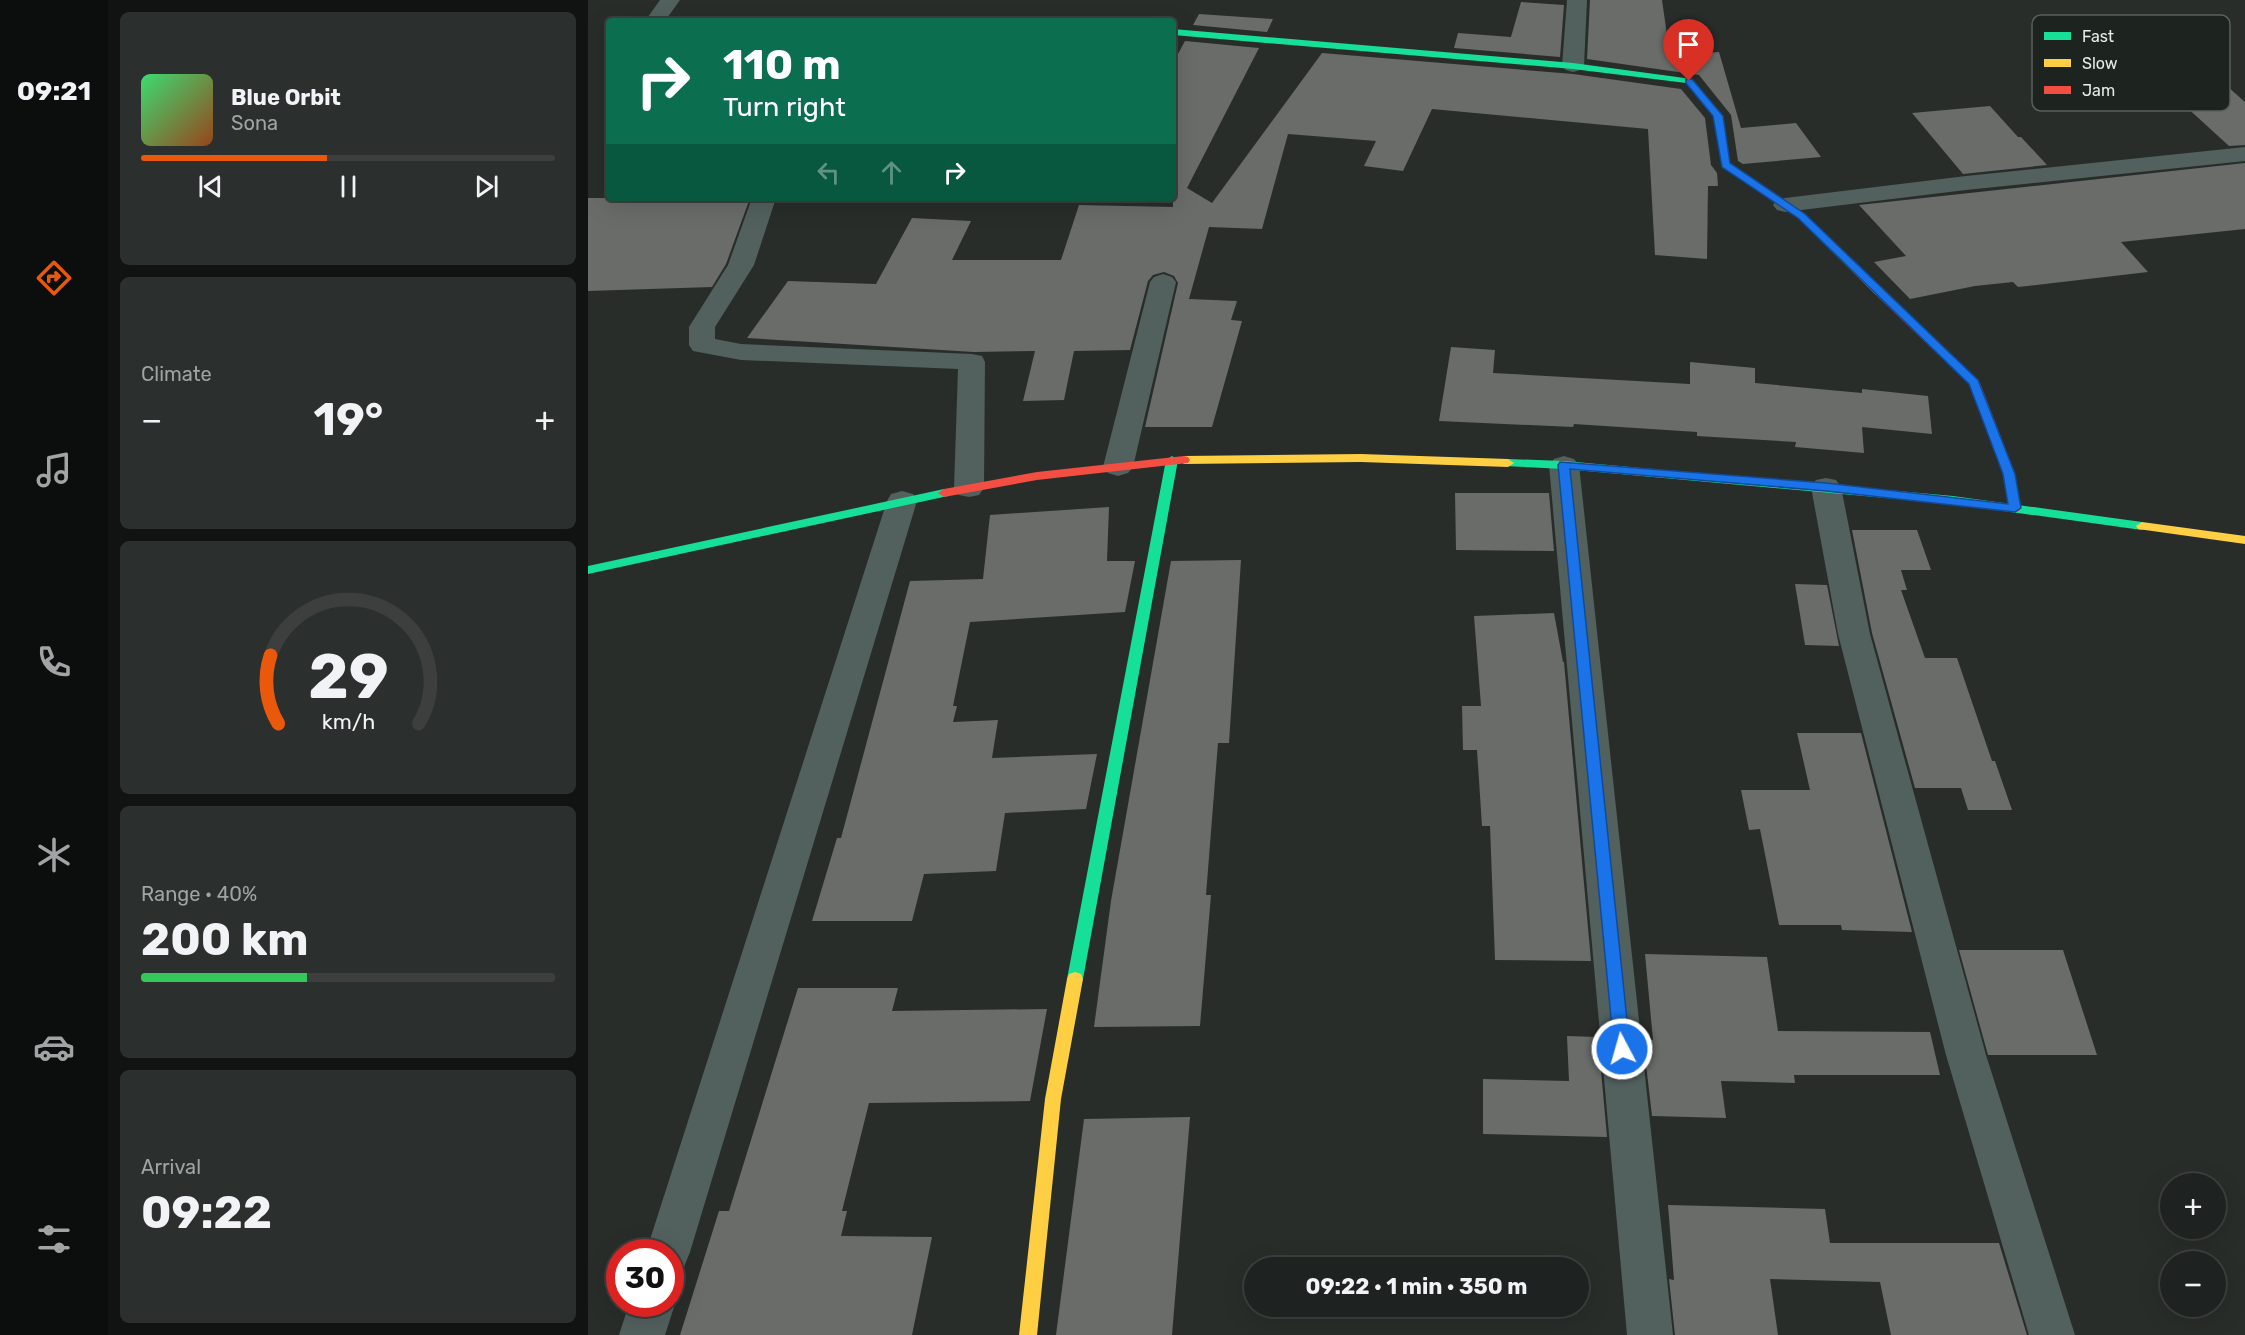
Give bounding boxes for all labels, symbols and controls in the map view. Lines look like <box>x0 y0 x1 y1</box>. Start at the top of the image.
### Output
legend <box>2032 15 2230 111</box>
pin <box>1663 19 1714 81</box>
text: Fast <box>2082 27 2114 46</box>
icon: arrive <box>1672 28 1705 61</box>
text: 110 m <box>723 40 841 90</box>
icon: right <box>624 42 702 120</box>
text: Slow <box>2082 54 2118 73</box>
text: 09:21 <box>17 75 91 107</box>
text: Jam <box>2082 81 2115 100</box>
text: Blue Orbit <box>231 84 341 111</box>
text: Turn right <box>723 91 846 123</box>
text: Sona <box>231 111 278 135</box>
icon: left <box>812 156 845 189</box>
icon: ahead <box>875 156 908 189</box>
icon: right <box>938 156 971 189</box>
icon: previous <box>194 170 227 203</box>
icon: pause <box>332 170 365 203</box>
icon: next <box>470 170 503 203</box>
icon: directions <box>33 257 75 299</box>
text: Climate <box>141 362 212 386</box>
text: 19° <box>314 393 383 446</box>
text: − <box>141 400 162 439</box>
text: + <box>534 400 555 439</box>
icon: music <box>33 449 75 491</box>
icon: phone <box>33 641 75 683</box>
text: 29 <box>308 641 388 715</box>
text: km/h <box>321 710 375 735</box>
icon: climate <box>33 834 75 876</box>
text: Range · 40% <box>141 882 257 906</box>
text: 200 km <box>141 913 309 966</box>
position arrow <box>1590 1017 1654 1081</box>
icon: car <box>33 1026 75 1068</box>
text: Arrival <box>141 1155 201 1179</box>
map controls <box>2160 1173 2226 1317</box>
button: + <box>2160 1173 2226 1239</box>
text: 09:22 <box>141 1186 272 1239</box>
icon: filters <box>33 1218 75 1260</box>
speed limit sign: 30 <box>606 1239 684 1317</box>
button: − <box>2160 1251 2226 1317</box>
text: 09:22 · 1 min · 350 m <box>1305 1273 1528 1300</box>

